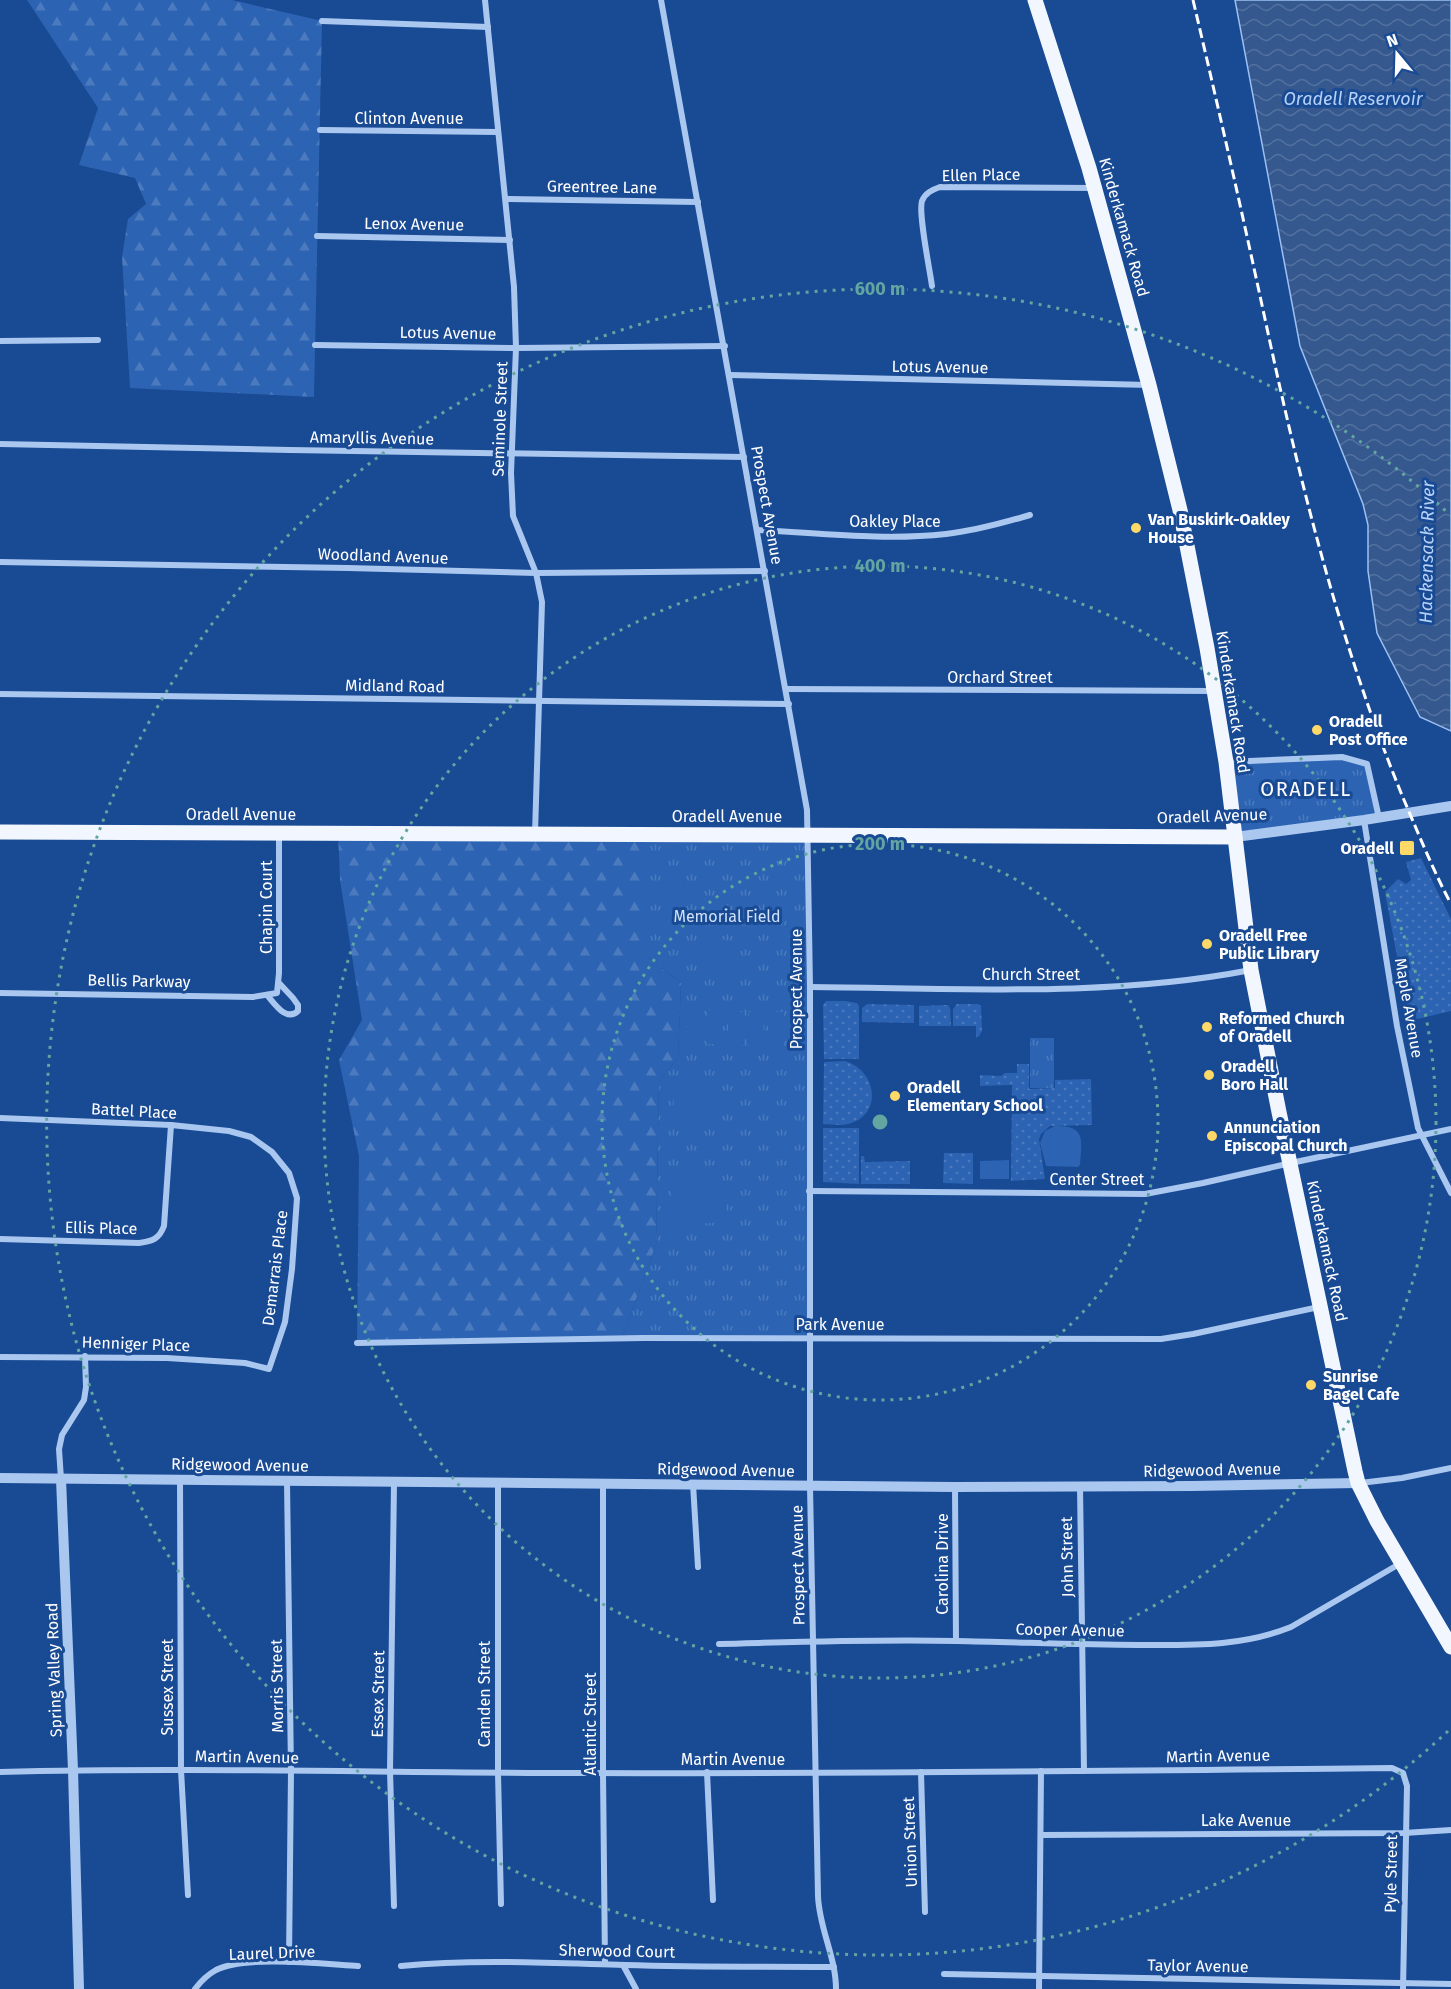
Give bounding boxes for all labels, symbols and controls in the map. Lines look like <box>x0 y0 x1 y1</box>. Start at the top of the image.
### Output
north arrow <box>1367 24 1427 84</box>
text: N <box>1384 30 1400 51</box>
water label: Oradell Reservoir <box>1283 88 1424 110</box>
street label: Clinton Avenue <box>355 109 463 128</box>
street label: Kinderkamack Road <box>1095 155 1153 299</box>
street label: Ellen Place <box>942 165 1020 185</box>
street label: Greentree Lane <box>547 177 657 197</box>
street label: Lenox Avenue <box>364 214 464 234</box>
text: 600 m <box>855 278 905 300</box>
street label: Lotus Avenue <box>399 323 497 343</box>
street label: Lotus Avenue <box>891 357 989 377</box>
street label: Seminole Street <box>488 361 512 477</box>
street label: Amaryllis Avenue <box>310 427 434 449</box>
street label: Prospect Avenue <box>747 444 787 566</box>
water label: Hackensack River <box>1415 479 1439 623</box>
place label: Van Buskirk-Oakley House <box>1147 510 1290 547</box>
street label: Oakley Place <box>849 512 941 531</box>
marker: Van Buskirk-Oakley House <box>1129 521 1143 535</box>
street label: Woodland Avenue <box>317 544 449 568</box>
text: 400 m <box>855 555 905 577</box>
street label: Kinderkamack Road <box>1212 629 1254 775</box>
street label: Orchard Street <box>947 668 1053 687</box>
street label: Midland Road <box>345 676 445 696</box>
place label: Oradell Post Office <box>1329 712 1408 749</box>
marker: Oradell Post Office <box>1310 723 1324 737</box>
district label: ORADELL <box>1260 777 1352 801</box>
street label: Oradell Avenue <box>186 805 296 824</box>
street label: Oradell Avenue <box>1156 805 1268 827</box>
street label: Oradell Avenue <box>672 807 782 826</box>
text: 200 m <box>855 833 905 855</box>
place label: Oradell <box>1340 839 1394 858</box>
marker: Oradell <box>1398 839 1416 857</box>
street label: Chapin Court <box>257 860 276 954</box>
park label: Memorial Field <box>673 907 781 926</box>
place label: Oradell Free Public Library <box>1219 926 1320 963</box>
street label: Prospect Avenue <box>787 929 806 1049</box>
marker: Oradell Free Public Library <box>1200 937 1214 951</box>
street label: Maple Avenue <box>1391 956 1427 1060</box>
street label: Church Street <box>982 965 1080 984</box>
street label: Bellis Parkway <box>87 971 191 991</box>
place label: Reformed Church of Oradell <box>1219 1009 1345 1046</box>
marker: Reformed Church of Oradell <box>1200 1020 1214 1034</box>
place label: Oradell Boro Hall <box>1221 1057 1288 1094</box>
marker: Oradell Boro Hall <box>1202 1068 1216 1082</box>
place label: Oradell Elementary School <box>907 1078 1043 1115</box>
marker: Oradell Elementary School <box>888 1089 902 1103</box>
street label: Battel Place <box>91 1099 177 1123</box>
centre of rings <box>870 1112 890 1132</box>
place label: Annunciation Episcopal Church <box>1223 1118 1348 1155</box>
marker: Annunciation Episcopal Church <box>1205 1129 1219 1143</box>
street label: Center Street <box>1050 1170 1145 1189</box>
street label: Kinderkamack Road <box>1303 1179 1351 1323</box>
street label: Demarrais Place <box>258 1209 292 1327</box>
street label: Ellis Place <box>65 1218 137 1238</box>
street label: Park Avenue <box>796 1315 884 1334</box>
street label: Henniger Place <box>81 1333 191 1355</box>
place label: Sunrise Bagel Cafe <box>1323 1367 1400 1404</box>
marker: Sunrise Bagel Cafe <box>1304 1378 1318 1392</box>
street label: Ridgewood Avenue <box>171 1454 309 1476</box>
street label: Ridgewood Avenue <box>657 1459 795 1481</box>
street label: Ridgewood Avenue <box>1143 1459 1281 1481</box>
street label: Prospect Avenue <box>787 1505 809 1625</box>
street label: Carolina Drive <box>933 1513 952 1615</box>
street label: John Street <box>1057 1516 1077 1597</box>
street label: Spring Valley Road <box>42 1602 66 1738</box>
street label: Cooper Avenue <box>1015 1620 1125 1640</box>
street label: Sussex Street <box>158 1638 177 1735</box>
street label: Morris Street <box>267 1639 287 1733</box>
street label: Camden Street <box>475 1641 494 1747</box>
street label: Essex Street <box>368 1650 388 1738</box>
street label: Atlantic Street <box>581 1672 600 1776</box>
street label: Martin Avenue <box>1166 1746 1270 1766</box>
street label: Martin Avenue <box>195 1747 299 1767</box>
street label: Martin Avenue <box>681 1750 785 1769</box>
street label: Union Street <box>899 1796 921 1888</box>
street label: Lake Avenue <box>1201 1811 1291 1830</box>
street label: Pyle Street <box>1381 1835 1401 1913</box>
street label: Sherwood Court <box>559 1940 675 1962</box>
street label: Laurel Drive <box>228 1942 316 1964</box>
street label: Taylor Avenue <box>1147 1956 1249 1976</box>

